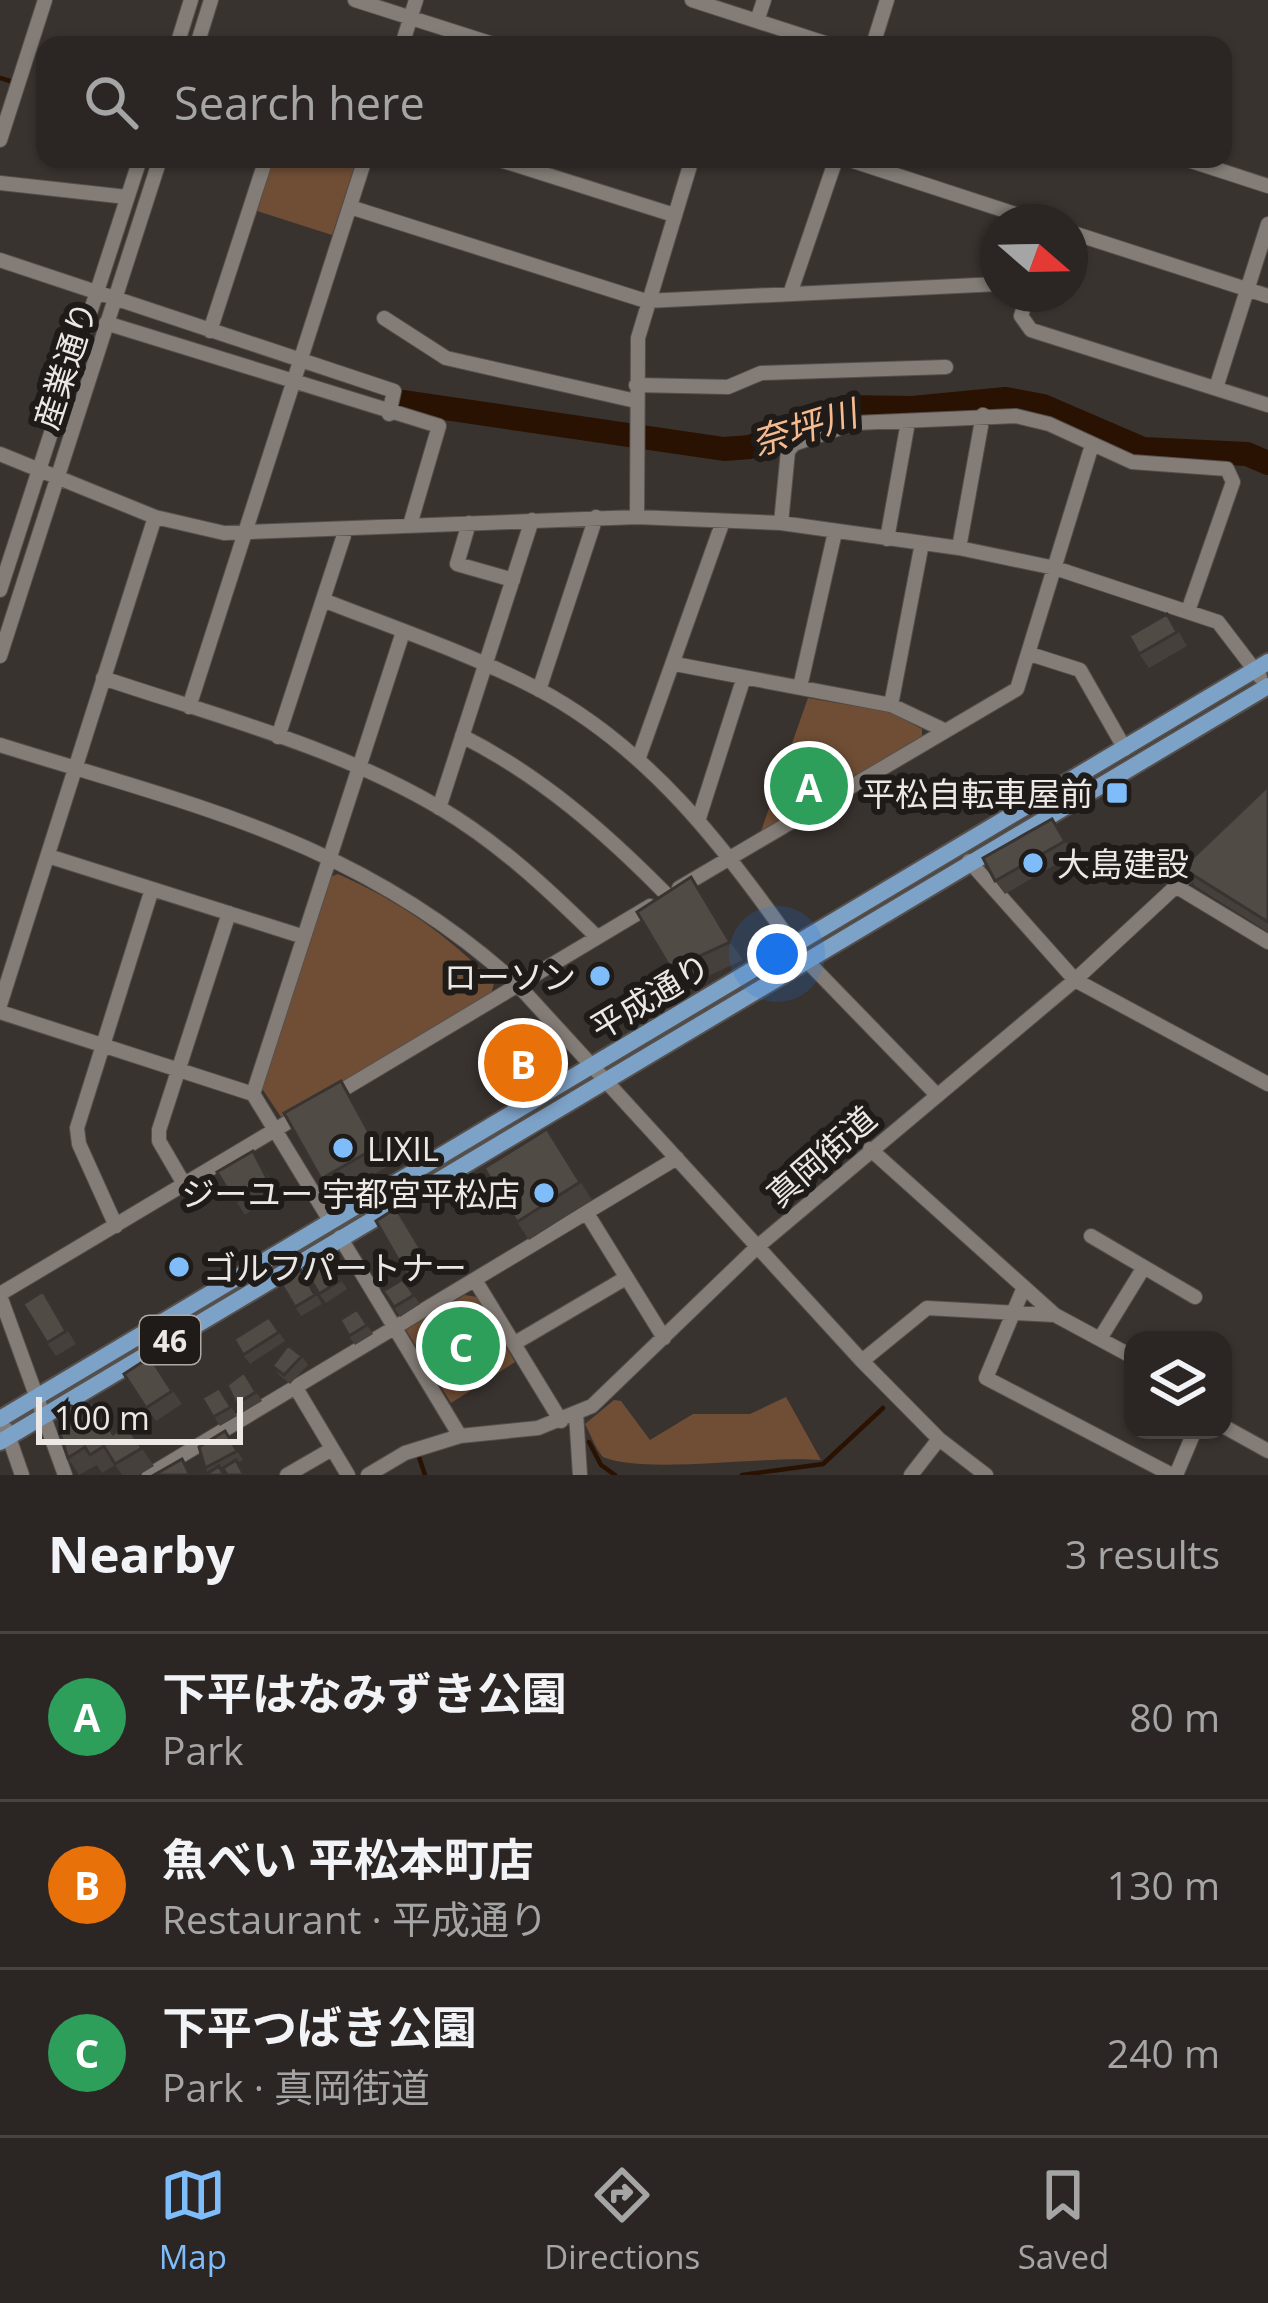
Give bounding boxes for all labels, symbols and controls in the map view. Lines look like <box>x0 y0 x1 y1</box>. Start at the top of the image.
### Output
search box <box>36 36 1232 168</box>
icon: search <box>78 69 144 135</box>
text: Search here <box>174 72 425 133</box>
north arrow <box>980 204 1088 312</box>
street label: 産業通り <box>23 295 107 435</box>
water label: 奈坪川 <box>745 387 867 466</box>
pin: A <box>770 741 848 831</box>
place label: 平松自転車屋前 <box>862 771 1093 816</box>
marker: 平松自転車屋前 <box>1104 780 1130 806</box>
place label: 大島建設 <box>1057 841 1189 886</box>
marker: 大島建設 <box>1020 850 1046 876</box>
your location <box>747 924 807 984</box>
street label: 平成通り <box>582 943 718 1049</box>
place label: ローソン <box>444 954 576 999</box>
marker: ローソン <box>587 963 613 989</box>
pin: B <box>484 1018 562 1108</box>
street label: 真岡街道 <box>756 1096 886 1216</box>
place label: LIXIL <box>367 1126 439 1171</box>
marker: LIXIL <box>330 1135 356 1161</box>
place label: ジーユー 宇都宮平松店 <box>181 1171 520 1216</box>
marker: ジーユー 宇都宮平松店 <box>531 1180 557 1206</box>
place label: ゴルフパートナー <box>203 1245 467 1290</box>
marker: ゴルフパートナー <box>166 1254 192 1280</box>
pin: C <box>422 1301 500 1391</box>
road number: 46 <box>140 1316 200 1364</box>
map controls <box>1124 1331 1232 1439</box>
button: layers <box>1124 1331 1232 1439</box>
scale bar <box>36 1391 243 1444</box>
text: 100 m <box>54 1395 150 1440</box>
text: Nearby <box>48 1518 235 1588</box>
text: 3 results <box>1065 1527 1220 1580</box>
text: 下平はなみずき公園 <box>162 1662 567 1723</box>
text: A <box>74 1690 100 1743</box>
text: 80 m <box>1129 1690 1220 1743</box>
text: Park <box>162 1723 244 1776</box>
text: 魚べい 平松本町店 <box>162 1828 534 1889</box>
text: B <box>74 1858 100 1911</box>
text: 130 m <box>1107 1858 1220 1911</box>
text: Restaurant · 平成通り <box>162 1892 548 1945</box>
text: 下平つばき公園 <box>162 1996 477 2057</box>
text: C <box>75 2026 99 2079</box>
text: 240 m <box>1107 2026 1220 2079</box>
text: Park · 真岡街道 <box>162 2060 430 2113</box>
tab: Map <box>159 2162 227 2279</box>
tab: Directions <box>544 2162 700 2279</box>
tab: Saved <box>1018 2162 1109 2279</box>

